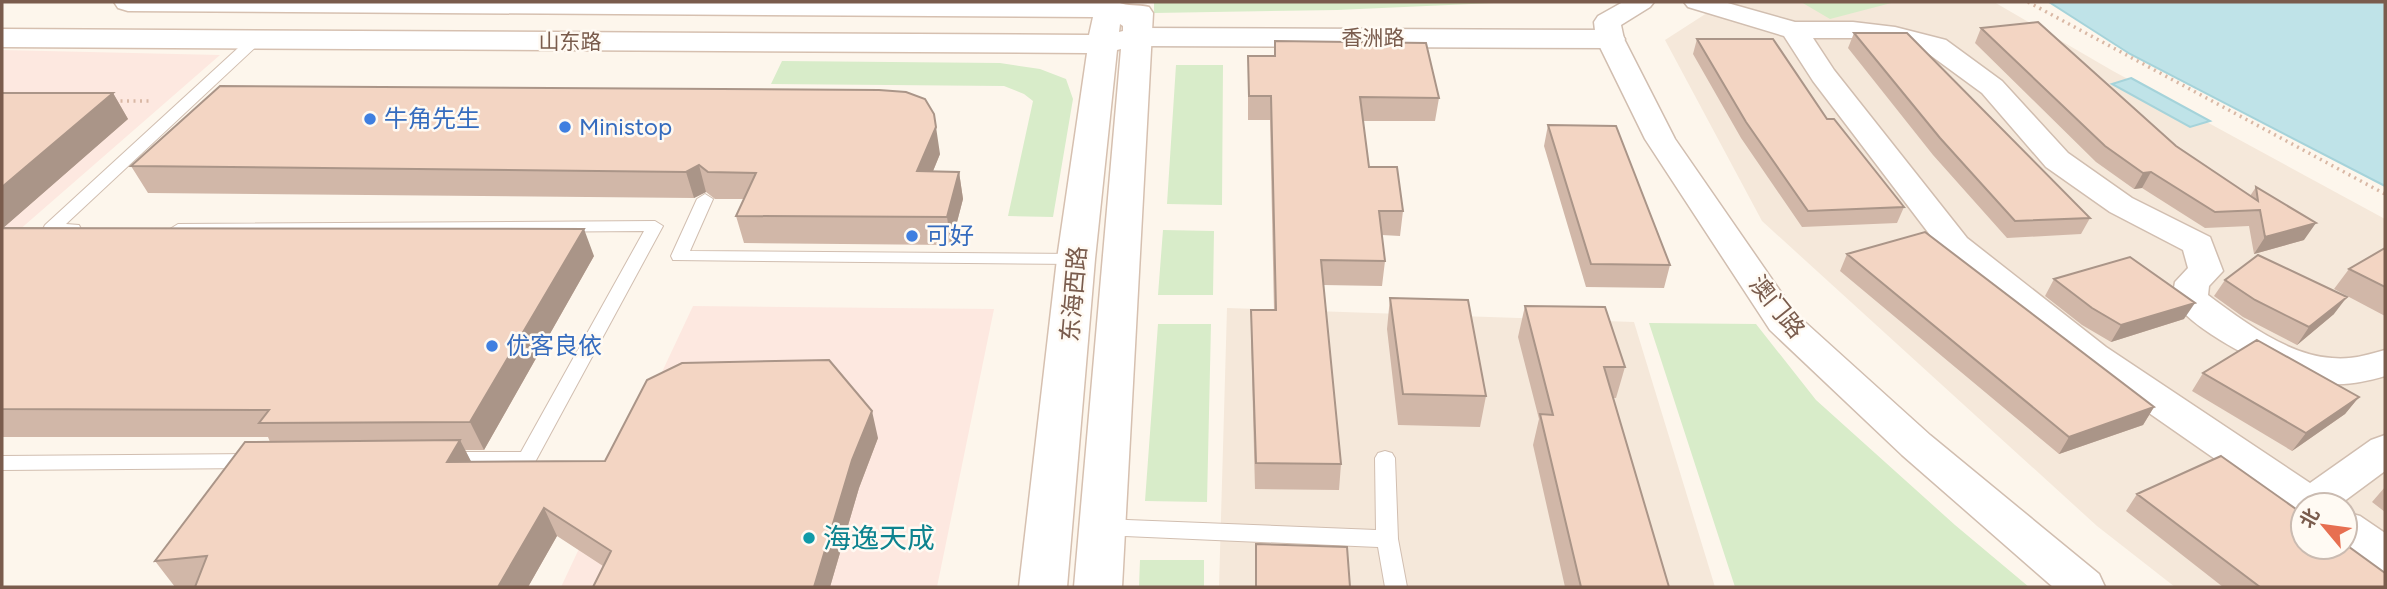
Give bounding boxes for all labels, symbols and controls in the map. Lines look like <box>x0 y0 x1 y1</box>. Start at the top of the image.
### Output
street label: 香洲路 <box>1342 25 1405 50</box>
street label: 山东路 <box>539 29 602 54</box>
place label: 牛角先生 <box>384 104 480 133</box>
marker: 牛角先生 <box>362 111 378 127</box>
place label: Ministop <box>579 112 672 141</box>
marker: Ministop <box>557 119 573 135</box>
place label: 可好 <box>926 221 974 250</box>
marker: 可好 <box>904 228 920 244</box>
street label: 东海西路 <box>1055 245 1092 343</box>
street label: 澳门路 <box>1743 270 1811 344</box>
place label: 优客良依 <box>506 331 602 360</box>
marker: 优客良依 <box>484 338 500 354</box>
north arrow <box>2289 491 2359 561</box>
text: 北 <box>2295 504 2324 532</box>
place label: 海逸天成 <box>823 521 935 555</box>
marker: 海逸天成 <box>801 530 817 546</box>

